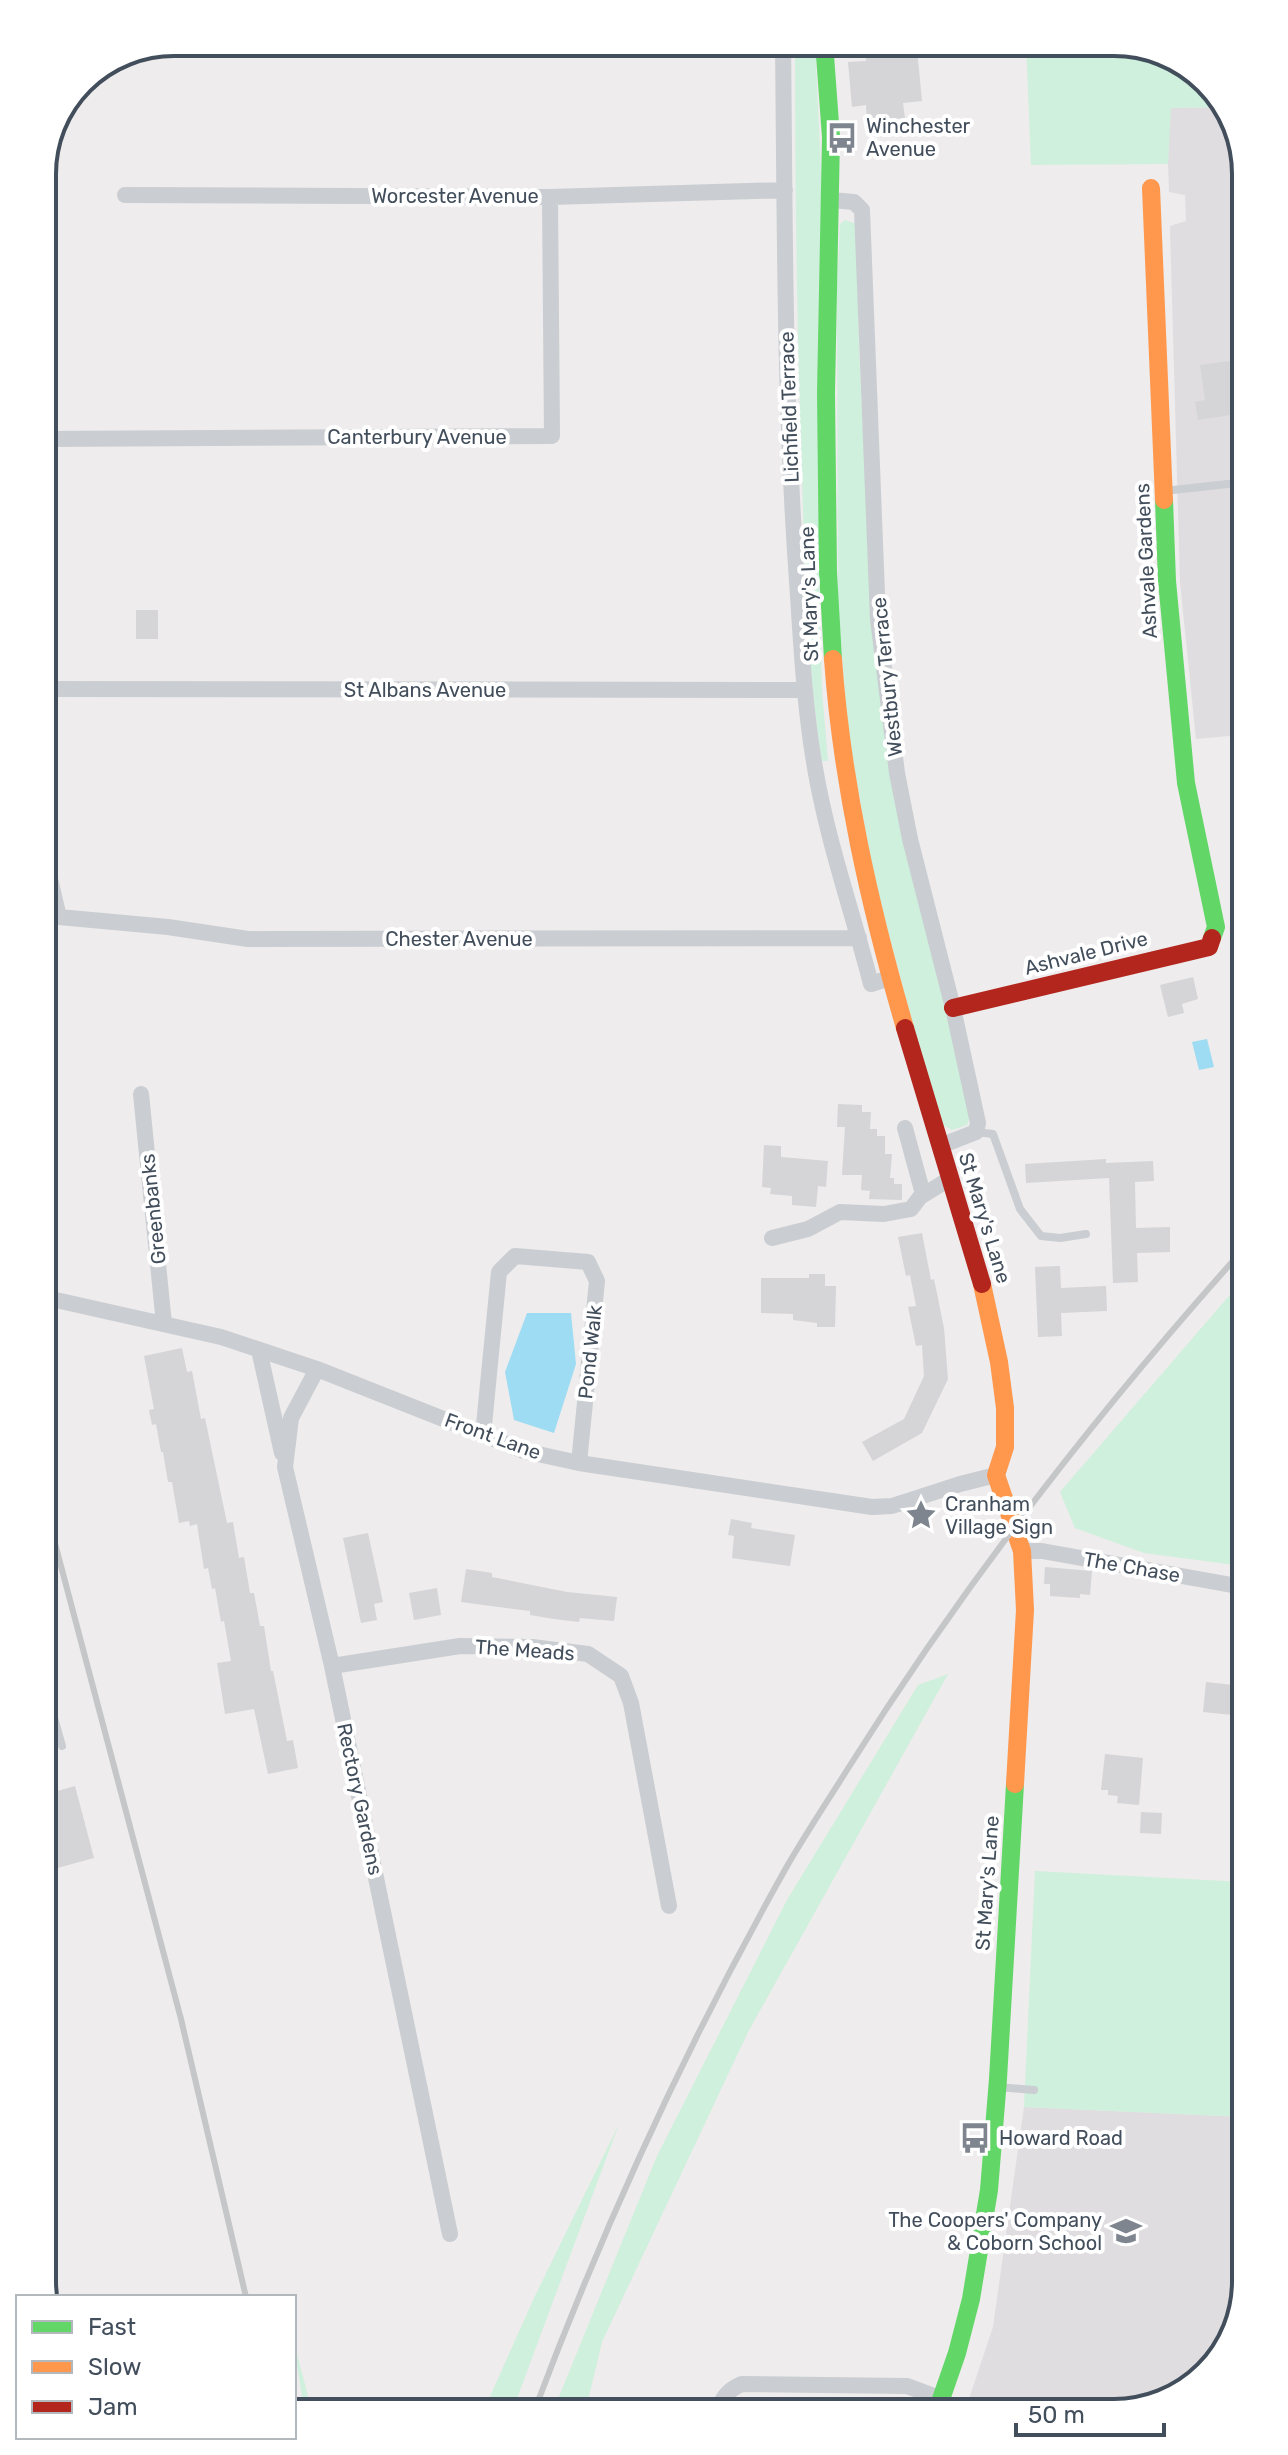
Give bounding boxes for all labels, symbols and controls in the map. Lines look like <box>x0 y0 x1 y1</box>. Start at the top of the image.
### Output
place label: Winchester Avenue <box>866 114 971 161</box>
bus stop icon: Winchester Avenue <box>825 121 859 155</box>
street label: Worcester Avenue <box>371 184 539 208</box>
street label: Lichfield Terrace <box>774 331 804 483</box>
street label: Canterbury Avenue <box>327 425 507 449</box>
street label: Ashvale Gardens <box>1130 483 1162 639</box>
street label: St Mary's Lane <box>795 526 823 662</box>
street label: Westbury Terrace <box>867 596 907 758</box>
street label: St Albans Avenue <box>344 678 506 702</box>
street label: Ashvale Drive <box>1022 926 1150 980</box>
street label: Chester Avenue <box>385 927 533 951</box>
street label: St Mary's Lane <box>954 1150 1016 1286</box>
street label: Greenbanks <box>135 1153 171 1265</box>
street label: Pond Walk <box>573 1303 607 1400</box>
street label: Front Lane <box>442 1408 544 1464</box>
place label: Cranham Village Sign <box>945 1492 1053 1539</box>
place icon: Cranham Village Sign <box>904 1498 938 1532</box>
street label: The Chase <box>1082 1547 1182 1587</box>
street label: The Meads <box>474 1635 576 1665</box>
street label: Rectory Gardens <box>332 1721 388 1877</box>
street label: St Mary's Lane <box>970 1815 1004 1951</box>
bus stop icon: Howard Road <box>958 2121 992 2155</box>
place label: Howard Road <box>999 2126 1123 2150</box>
place label: The Coopers' Company & Coborn School <box>888 2208 1102 2255</box>
school or university icon: The Coopers' Company & Coborn School <box>1109 2214 1143 2248</box>
legend <box>16 2295 296 2439</box>
text: Fast <box>88 2313 136 2341</box>
text: Slow <box>88 2353 141 2381</box>
scale bar <box>1016 2387 1164 2437</box>
text: Jam <box>88 2393 138 2421</box>
text: 50 m <box>1028 2401 1085 2429</box>

